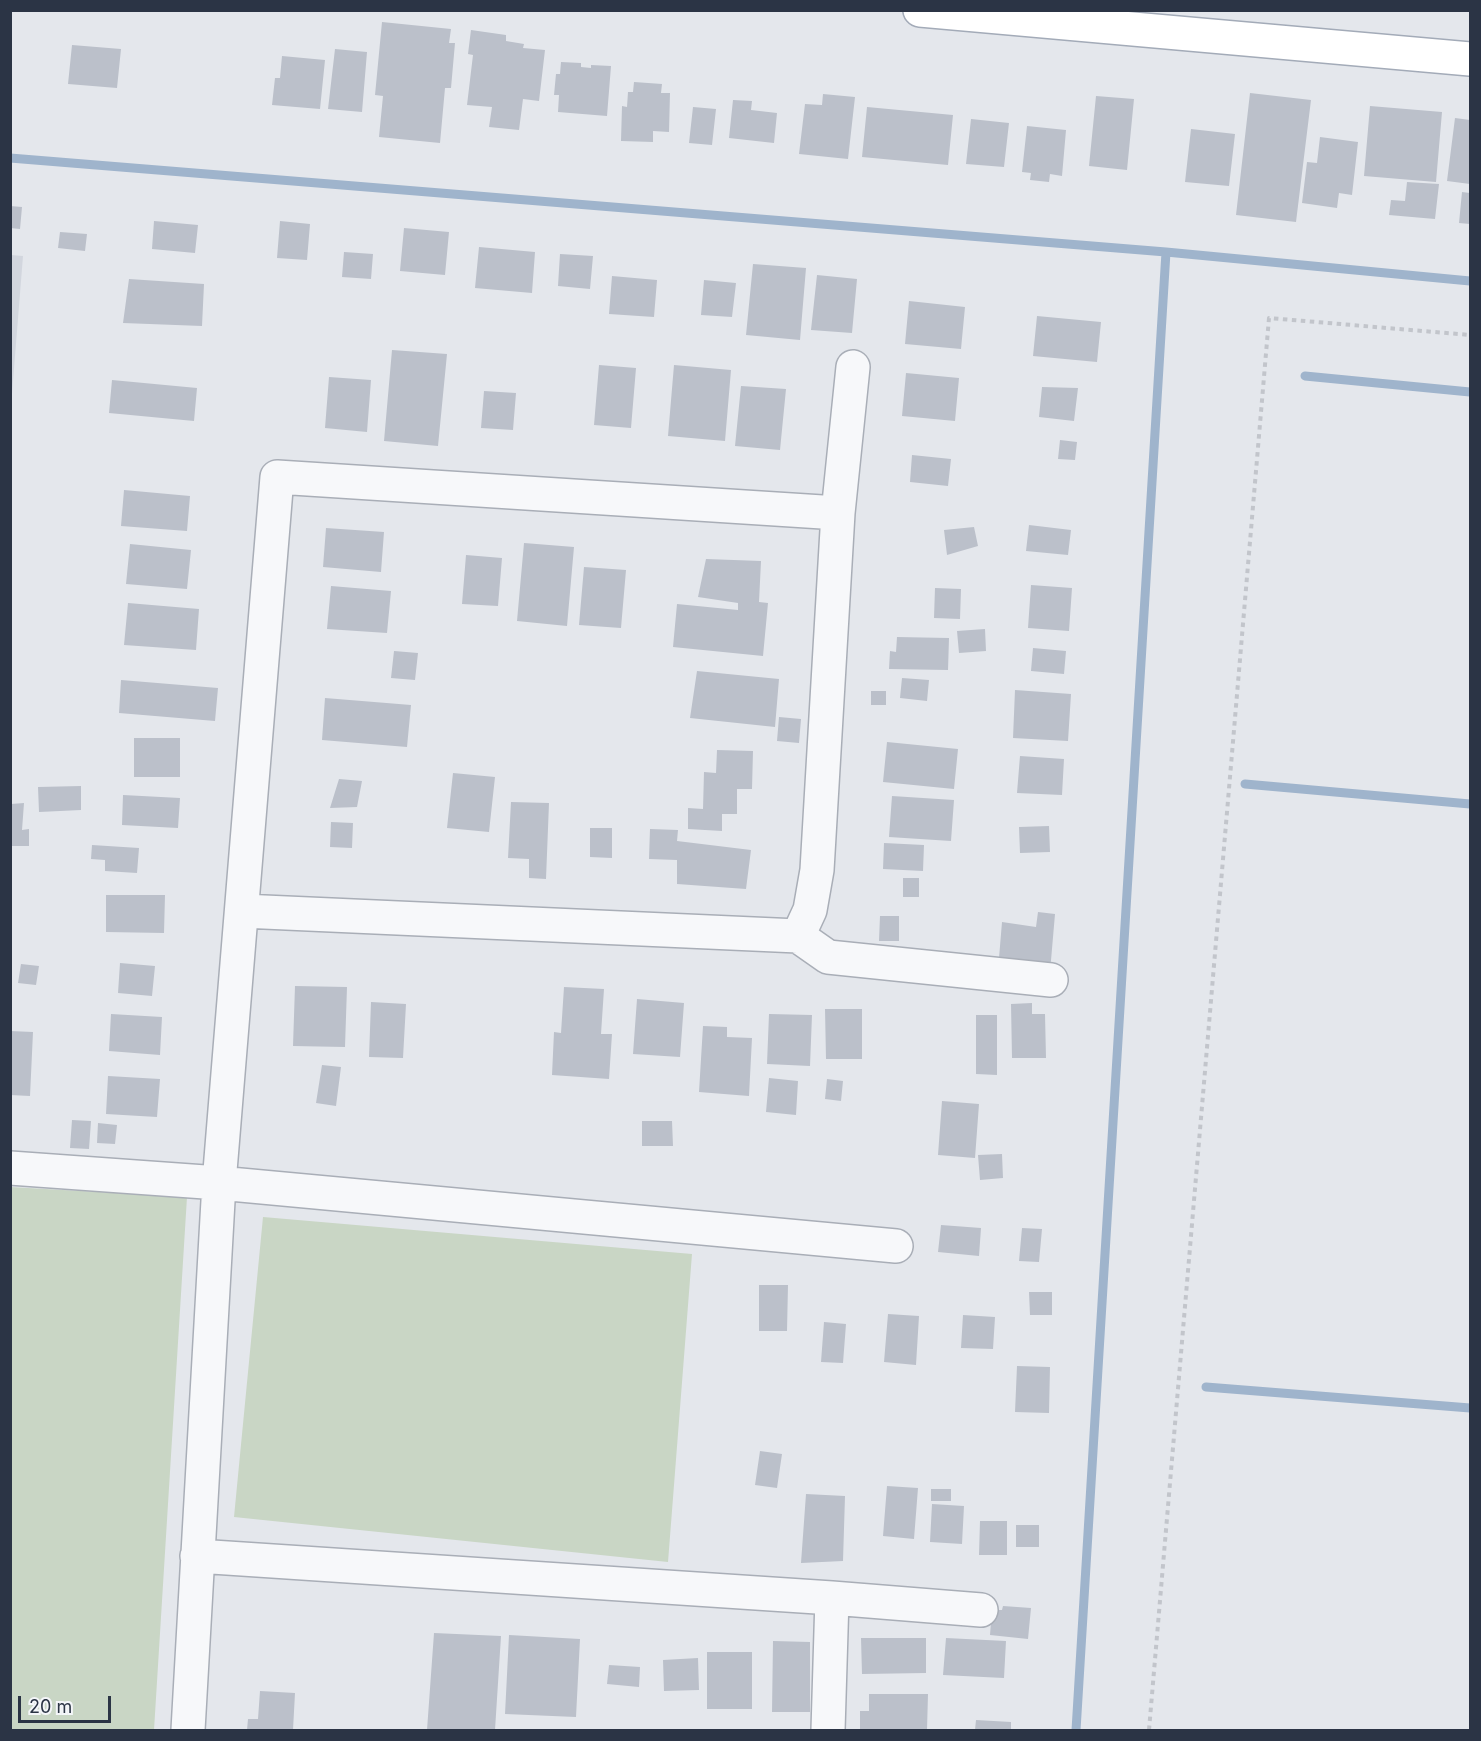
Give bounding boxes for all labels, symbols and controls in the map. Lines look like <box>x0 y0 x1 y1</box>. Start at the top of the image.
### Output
scale bar <box>21 1684 114 1722</box>
text: 20 m <box>29 1696 72 1717</box>

